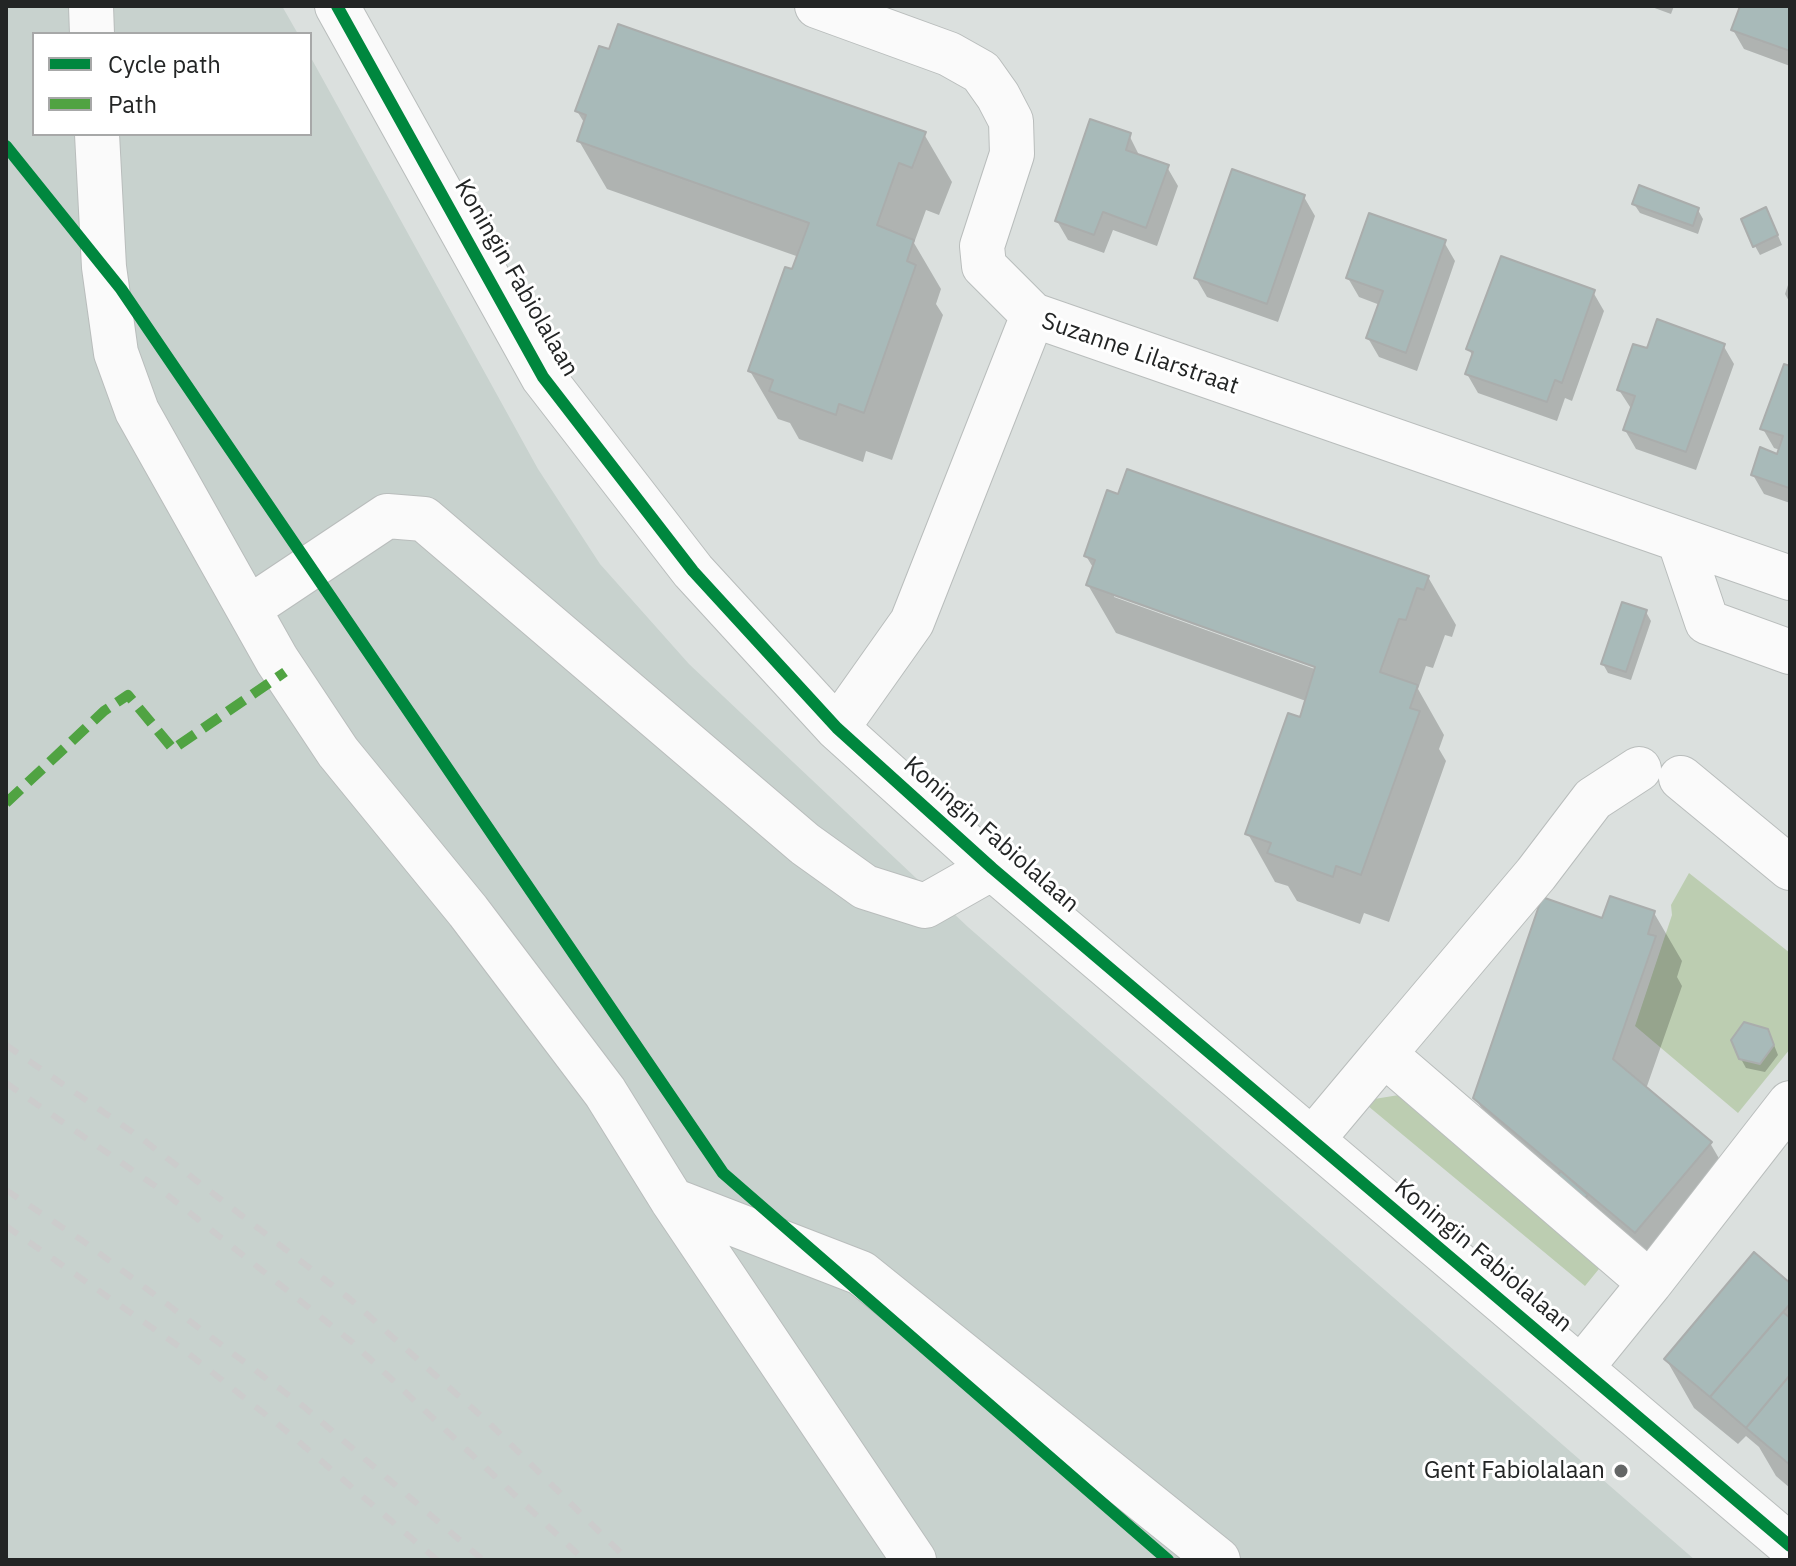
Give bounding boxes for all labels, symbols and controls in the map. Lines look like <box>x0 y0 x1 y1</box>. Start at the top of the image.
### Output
legend <box>32 32 312 136</box>
text: Cycle path <box>108 48 221 80</box>
text: Path <box>108 88 157 120</box>
street label: Koningin Fabiolalaan <box>448 174 584 382</box>
street label: Suzanne Lilarstraat <box>1038 307 1242 401</box>
street label: Koningin Fabiolalaan <box>897 751 1085 919</box>
street label: Koningin Fabiolalaan <box>1388 1173 1578 1339</box>
place label: Gent Fabiolalaan <box>1424 1457 1605 1485</box>
marker: Gent Fabiolalaan <box>1612 1462 1630 1480</box>

